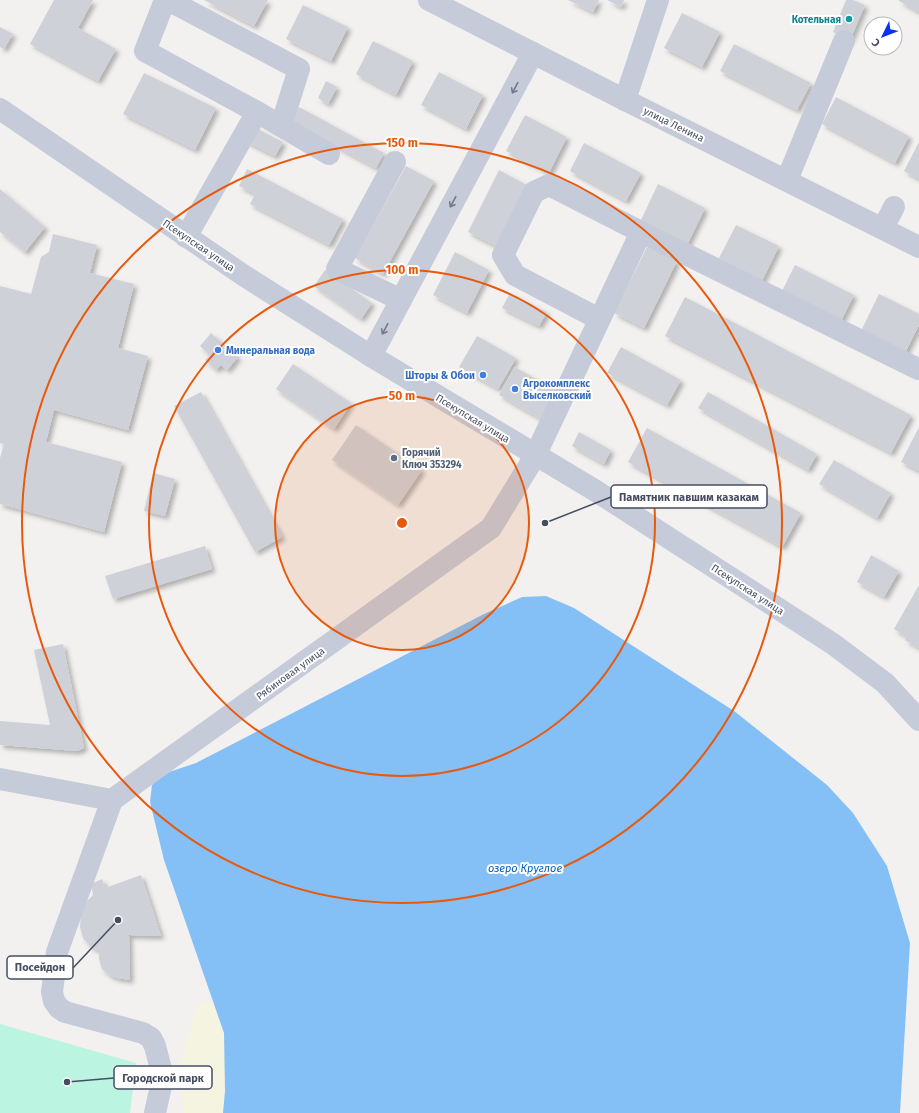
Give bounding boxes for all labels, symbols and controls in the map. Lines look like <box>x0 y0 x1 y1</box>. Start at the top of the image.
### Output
place label: Котельная <box>792 14 841 26</box>
marker: Котельная <box>844 14 854 24</box>
north arrow <box>863 16 903 56</box>
text: С <box>869 35 883 49</box>
one-way arrow <box>511 82 518 94</box>
street label: улица Ленина <box>641 105 706 145</box>
text: 150 m <box>386 136 418 150</box>
one-way arrow <box>449 196 457 208</box>
street label: Псекупская улица <box>160 217 237 274</box>
text: 100 m <box>386 263 418 277</box>
one-way arrow <box>381 323 389 335</box>
marker: Минеральная вода <box>213 345 223 355</box>
place label: Минеральная вода <box>226 345 315 357</box>
place label: Шторы & Обои <box>405 370 475 382</box>
marker: Шторы & Обои <box>478 370 488 380</box>
place label: Агрокомплекс Выселковский <box>522 378 591 402</box>
marker: Агрокомплекс Выселковский <box>510 384 520 394</box>
text: 50 m <box>389 389 415 403</box>
street label: Псекупская улица <box>433 392 512 446</box>
place label: Горячий Ключ 353294 <box>402 447 462 471</box>
marker: Горячий Ключ 353294 <box>389 453 399 463</box>
callout: Памятник павшим казакам <box>611 485 767 508</box>
text: Памятник павшим казакам <box>619 491 760 504</box>
centre of rings <box>395 516 409 530</box>
street label: Псекупская улица <box>709 562 786 618</box>
street label: Рябиновая улица <box>254 645 327 703</box>
water label: озеро Круглое <box>488 862 562 875</box>
callout: Посейдон <box>7 956 73 979</box>
text: Посейдон <box>15 961 65 974</box>
callout: Городской парк <box>114 1066 212 1089</box>
text: Городской парк <box>122 1072 205 1085</box>

